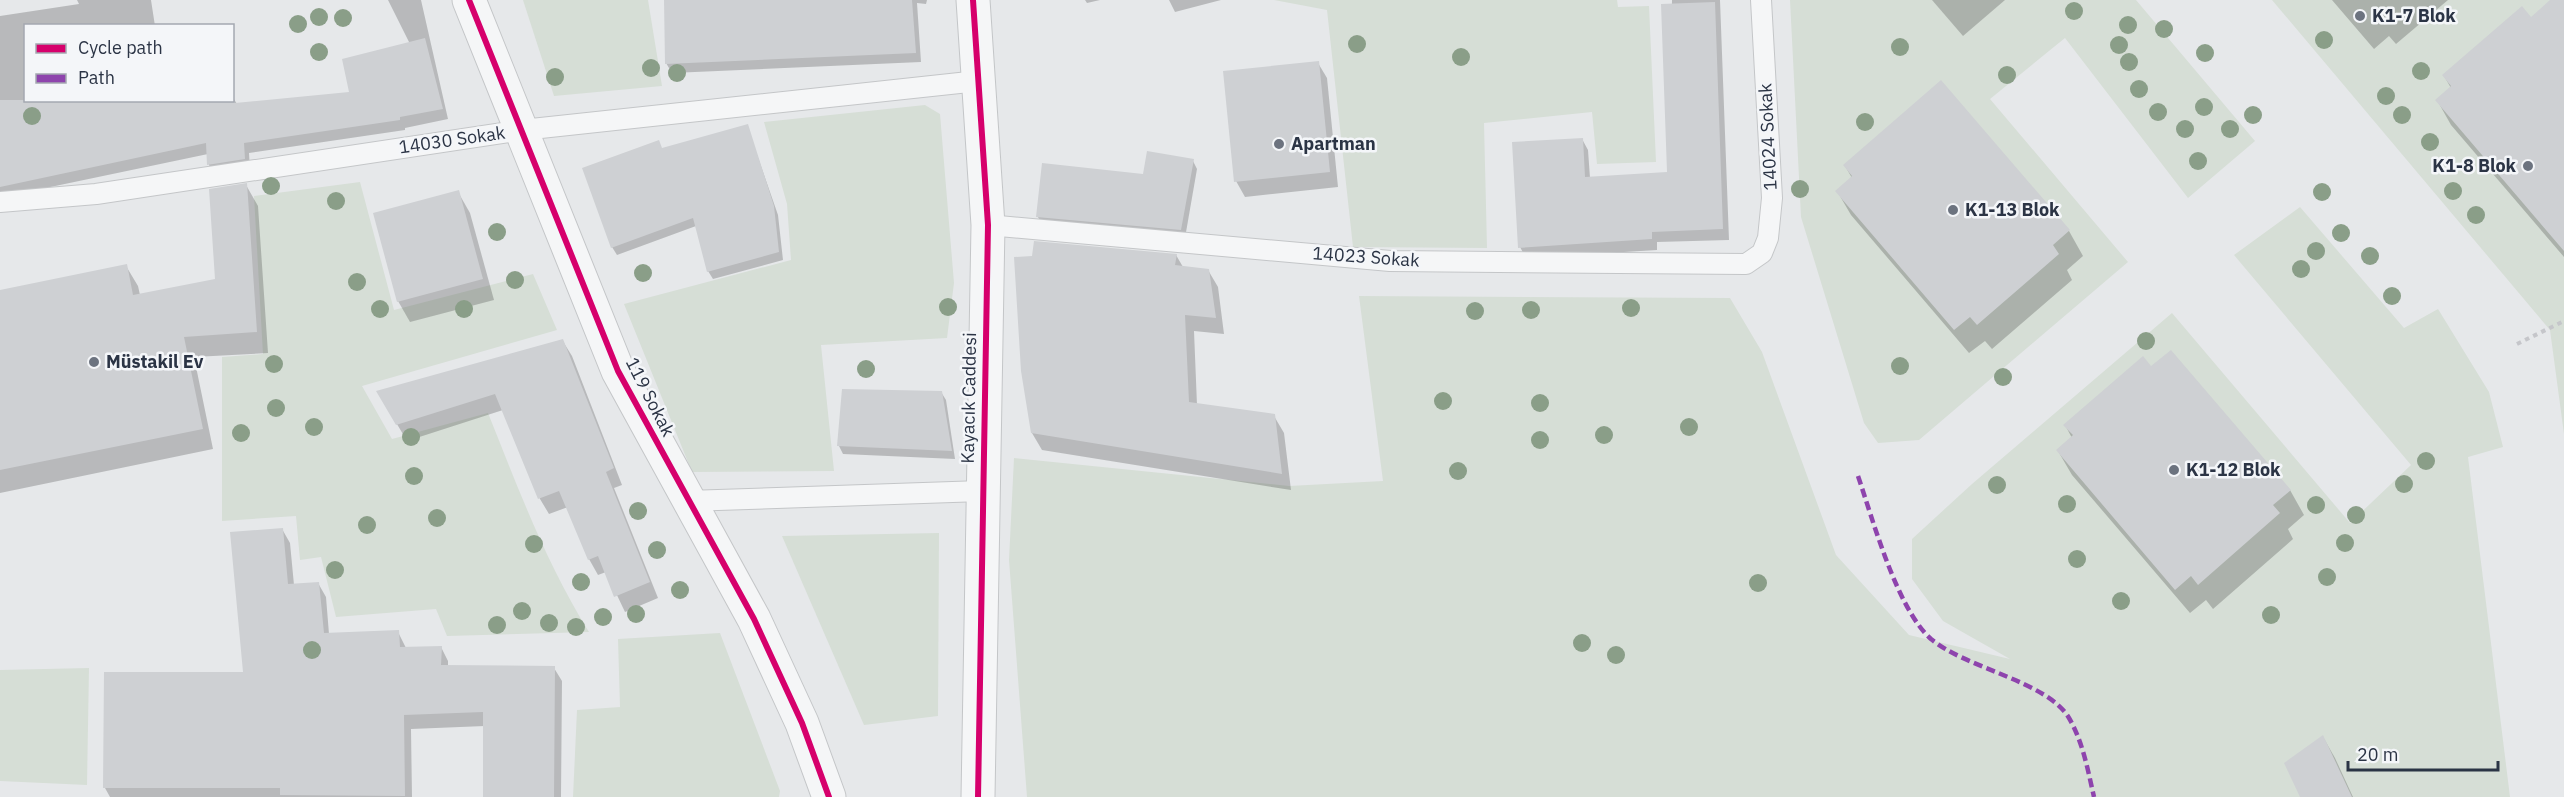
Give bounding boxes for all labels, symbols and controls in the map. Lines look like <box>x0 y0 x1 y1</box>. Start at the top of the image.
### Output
place label: K1-7 Blok <box>2372 4 2456 27</box>
marker: K1-7 Blok <box>2353 9 2367 23</box>
legend <box>24 24 234 102</box>
text: Cycle path <box>78 36 163 59</box>
text: Path <box>78 66 115 89</box>
street label: 14024 Sokak <box>1753 82 1782 191</box>
street label: 14030 Sokak <box>397 121 507 158</box>
place label: Apartman <box>1291 132 1376 155</box>
marker: Apartman <box>1272 137 1286 151</box>
place label: K1-8 Blok <box>2432 154 2517 177</box>
marker: K1-8 Blok <box>2521 159 2535 173</box>
place label: K1-13 Blok <box>1965 198 2060 221</box>
marker: K1-13 Blok <box>1946 203 1960 217</box>
street label: 14023 Sokak <box>1312 241 1421 272</box>
street label: Kayacık Caddesi <box>956 332 981 464</box>
place label: Müstakil Ev <box>106 350 204 373</box>
street label: 119 Sokak <box>621 353 680 441</box>
marker: Müstakil Ev <box>87 355 101 369</box>
place label: K1-12 Blok <box>2186 458 2281 481</box>
marker: K1-12 Blok <box>2167 463 2181 477</box>
scale bar <box>2348 734 2498 772</box>
text: 20 m <box>2357 743 2399 766</box>

